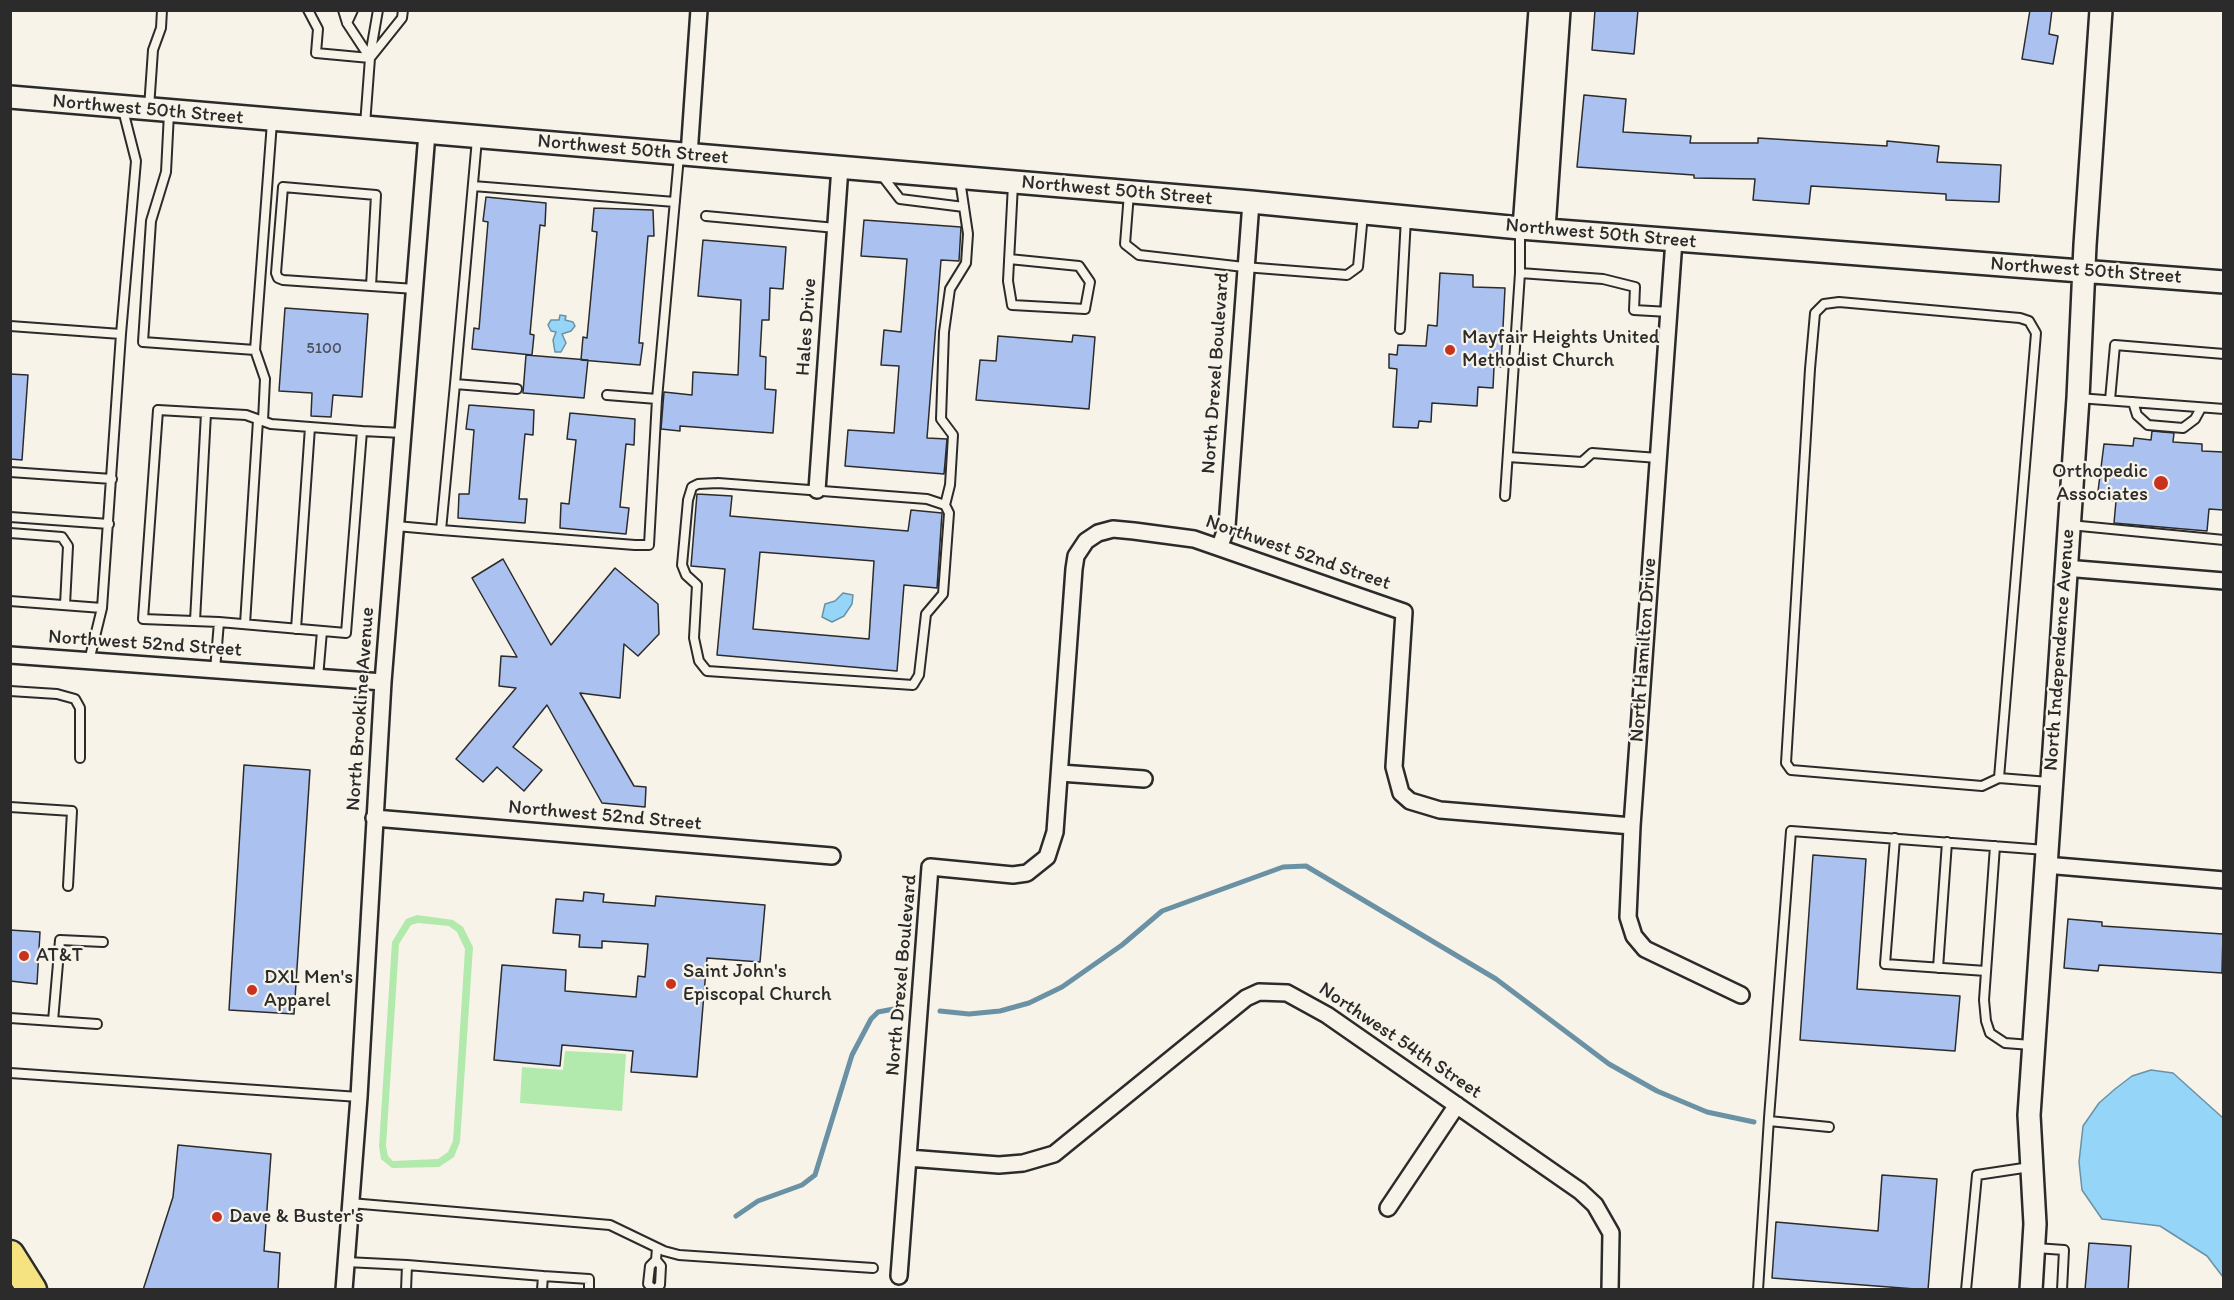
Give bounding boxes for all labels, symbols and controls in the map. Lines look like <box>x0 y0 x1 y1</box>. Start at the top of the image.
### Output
street label: Northwest 50th Street <box>51 90 245 130</box>
street label: Northwest 50th Street <box>536 130 730 170</box>
street label: Northwest 50th Street <box>1020 171 1214 211</box>
street label: Northwest 50th Street <box>1504 214 1698 254</box>
street label: Northwest 50th Street <box>1990 252 2182 290</box>
street label: North Drexel Boulevard <box>1197 271 1235 475</box>
street label: Hales Drive <box>792 277 822 377</box>
place label: Mayfair Heights United Methodist Church <box>1462 326 1660 373</box>
house number: 5100 <box>306 339 342 359</box>
marker: Mayfair Heights United Methodist Church <box>1443 343 1457 357</box>
place label: Orthopedic Associates <box>2052 460 2148 507</box>
marker: Orthopedic Associates <box>2152 474 2170 492</box>
street label: Northwest 52nd Street <box>1202 510 1394 596</box>
street label: North Independence Avenue <box>2040 528 2080 772</box>
street label: North Hamilton Drive <box>1626 557 1662 743</box>
street label: North Brookline Avenue <box>342 606 380 812</box>
street label: Northwest 52nd Street <box>47 625 243 663</box>
street label: Northwest 52nd Street <box>507 796 703 836</box>
street label: North Drexel Boulevard <box>881 873 923 1077</box>
place label: AT&T <box>36 944 83 968</box>
marker: AT&T <box>17 949 31 963</box>
place label: Saint John's Episcopal Church <box>683 960 832 1007</box>
place label: DXL Men's Apparel <box>264 966 353 1013</box>
marker: Saint John's Episcopal Church <box>664 977 678 991</box>
street label: Northwest 54th Street <box>1314 978 1486 1104</box>
marker: DXL Men's Apparel <box>245 983 259 997</box>
place label: Dave & Buster's <box>229 1205 364 1229</box>
marker: Dave & Buster's <box>210 1210 224 1224</box>

